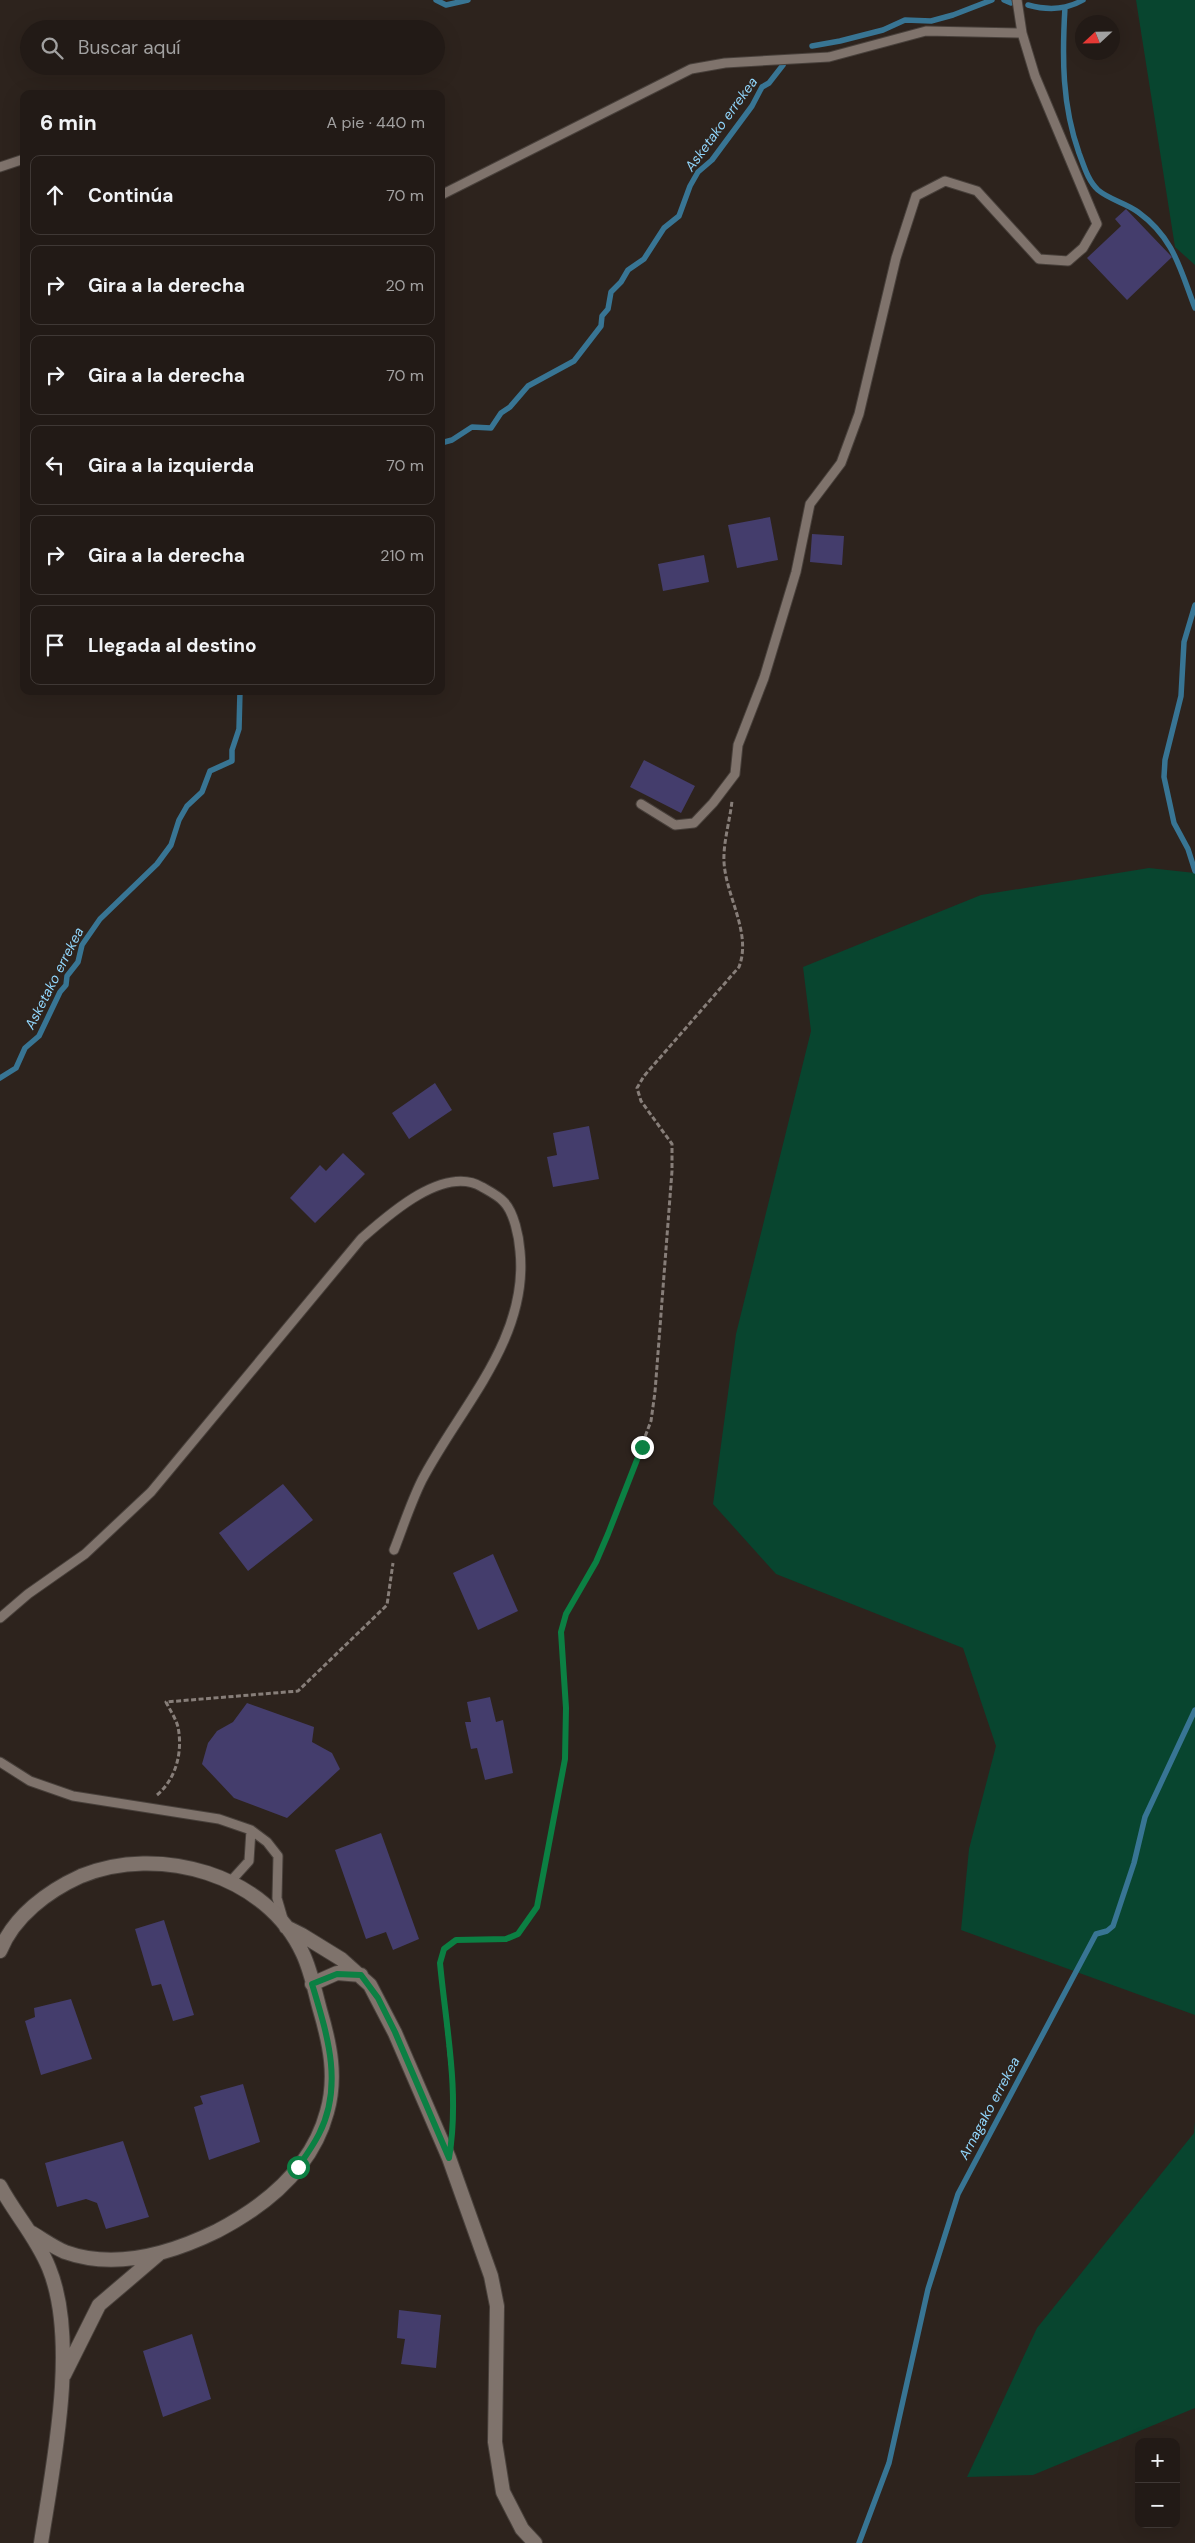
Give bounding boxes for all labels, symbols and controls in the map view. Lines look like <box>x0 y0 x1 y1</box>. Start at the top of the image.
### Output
north arrow <box>1075 15 1120 60</box>
search box <box>20 20 445 75</box>
icon: search <box>38 34 66 62</box>
text: Buscar aquí <box>78 35 181 60</box>
water label: Asketako errekea <box>680 73 761 175</box>
text: 6 min <box>40 109 97 137</box>
text: A pie · 440 m <box>327 112 425 133</box>
icon: ahead <box>41 181 69 209</box>
text: Continúa <box>88 183 173 208</box>
text: 70 m <box>386 185 424 206</box>
icon: right <box>41 271 69 299</box>
text: Gira a la derecha <box>88 273 245 298</box>
text: 20 m <box>385 275 424 296</box>
icon: right <box>41 361 69 389</box>
text: Gira a la derecha <box>88 363 245 388</box>
text: 70 m <box>386 365 424 386</box>
icon: left <box>41 451 69 479</box>
text: Gira a la izquierda <box>88 453 254 478</box>
text: 70 m <box>386 455 424 476</box>
icon: right <box>41 541 69 569</box>
text: Gira a la derecha <box>88 543 245 568</box>
text: 210 m <box>380 545 424 566</box>
icon: arrive <box>41 631 69 659</box>
text: Llegada al destino <box>88 633 257 658</box>
water label: Asketako errekea <box>20 924 88 1033</box>
route end <box>631 1436 654 1459</box>
water label: Arnagako errekea <box>954 2053 1024 2163</box>
route start <box>287 2156 310 2179</box>
map controls <box>1135 2438 1180 2528</box>
button: + <box>1135 2438 1180 2483</box>
button: − <box>1135 2483 1180 2528</box>

